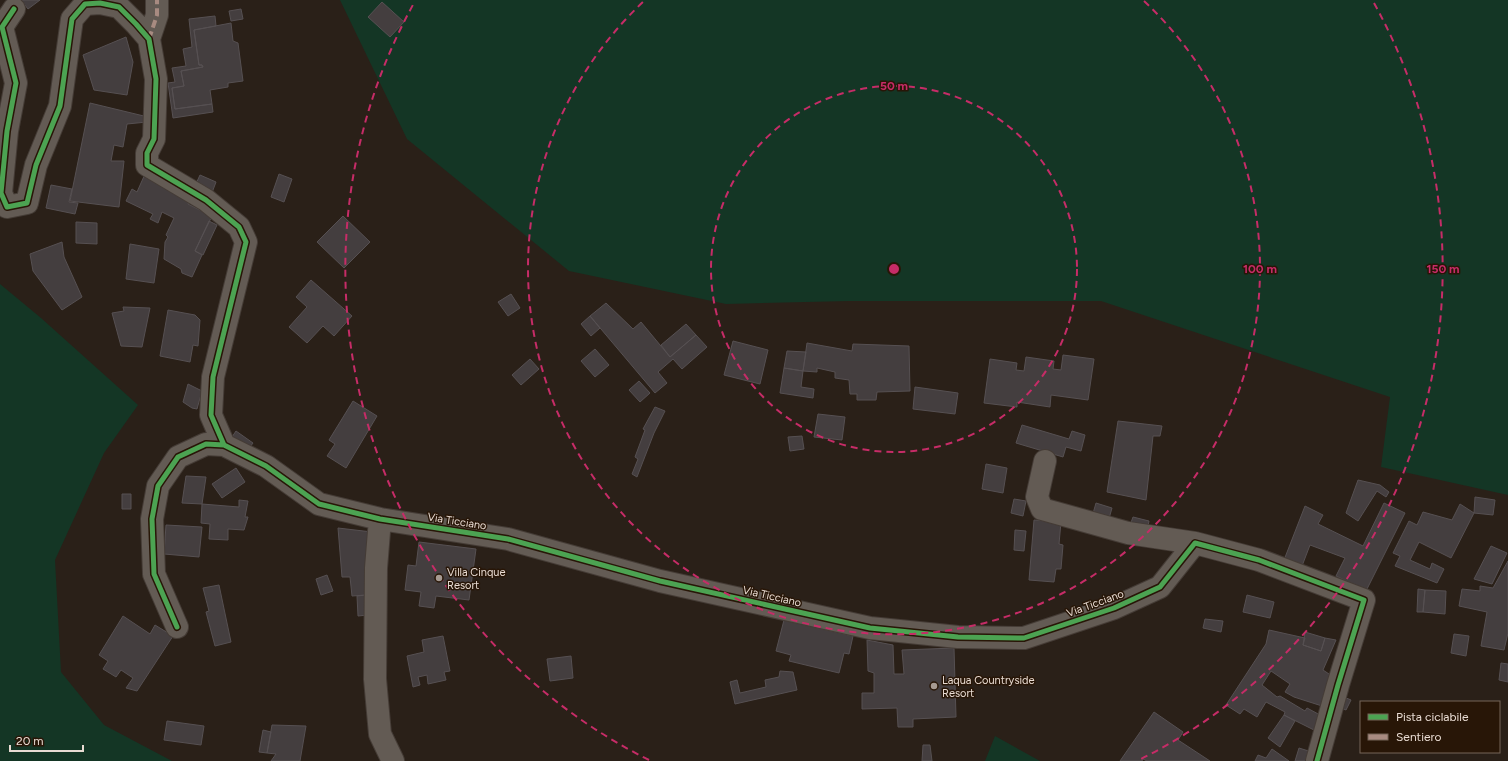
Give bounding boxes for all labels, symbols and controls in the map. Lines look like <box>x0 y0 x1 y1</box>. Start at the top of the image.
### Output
text: 50 m <box>880 79 908 93</box>
centre of rings <box>887 262 901 276</box>
text: 100 m <box>1243 262 1277 276</box>
text: 150 m <box>1426 262 1460 276</box>
street label: Via Ticciano <box>426 510 487 533</box>
place label: Villa Cinque Resort <box>447 566 505 592</box>
marker: Villa Cinque Resort <box>434 573 444 583</box>
street label: Via Ticciano <box>741 583 802 610</box>
street label: Via Ticciano <box>1065 587 1125 620</box>
place label: Laqua Countryside Resort <box>942 674 1035 700</box>
marker: Laqua Countryside Resort <box>929 681 939 691</box>
legend <box>1360 701 1500 753</box>
text: Pista ciclabile <box>1396 710 1469 724</box>
scale bar <box>10 727 83 753</box>
text: Sentiero <box>1396 730 1442 744</box>
text: 20 m <box>16 734 44 748</box>

